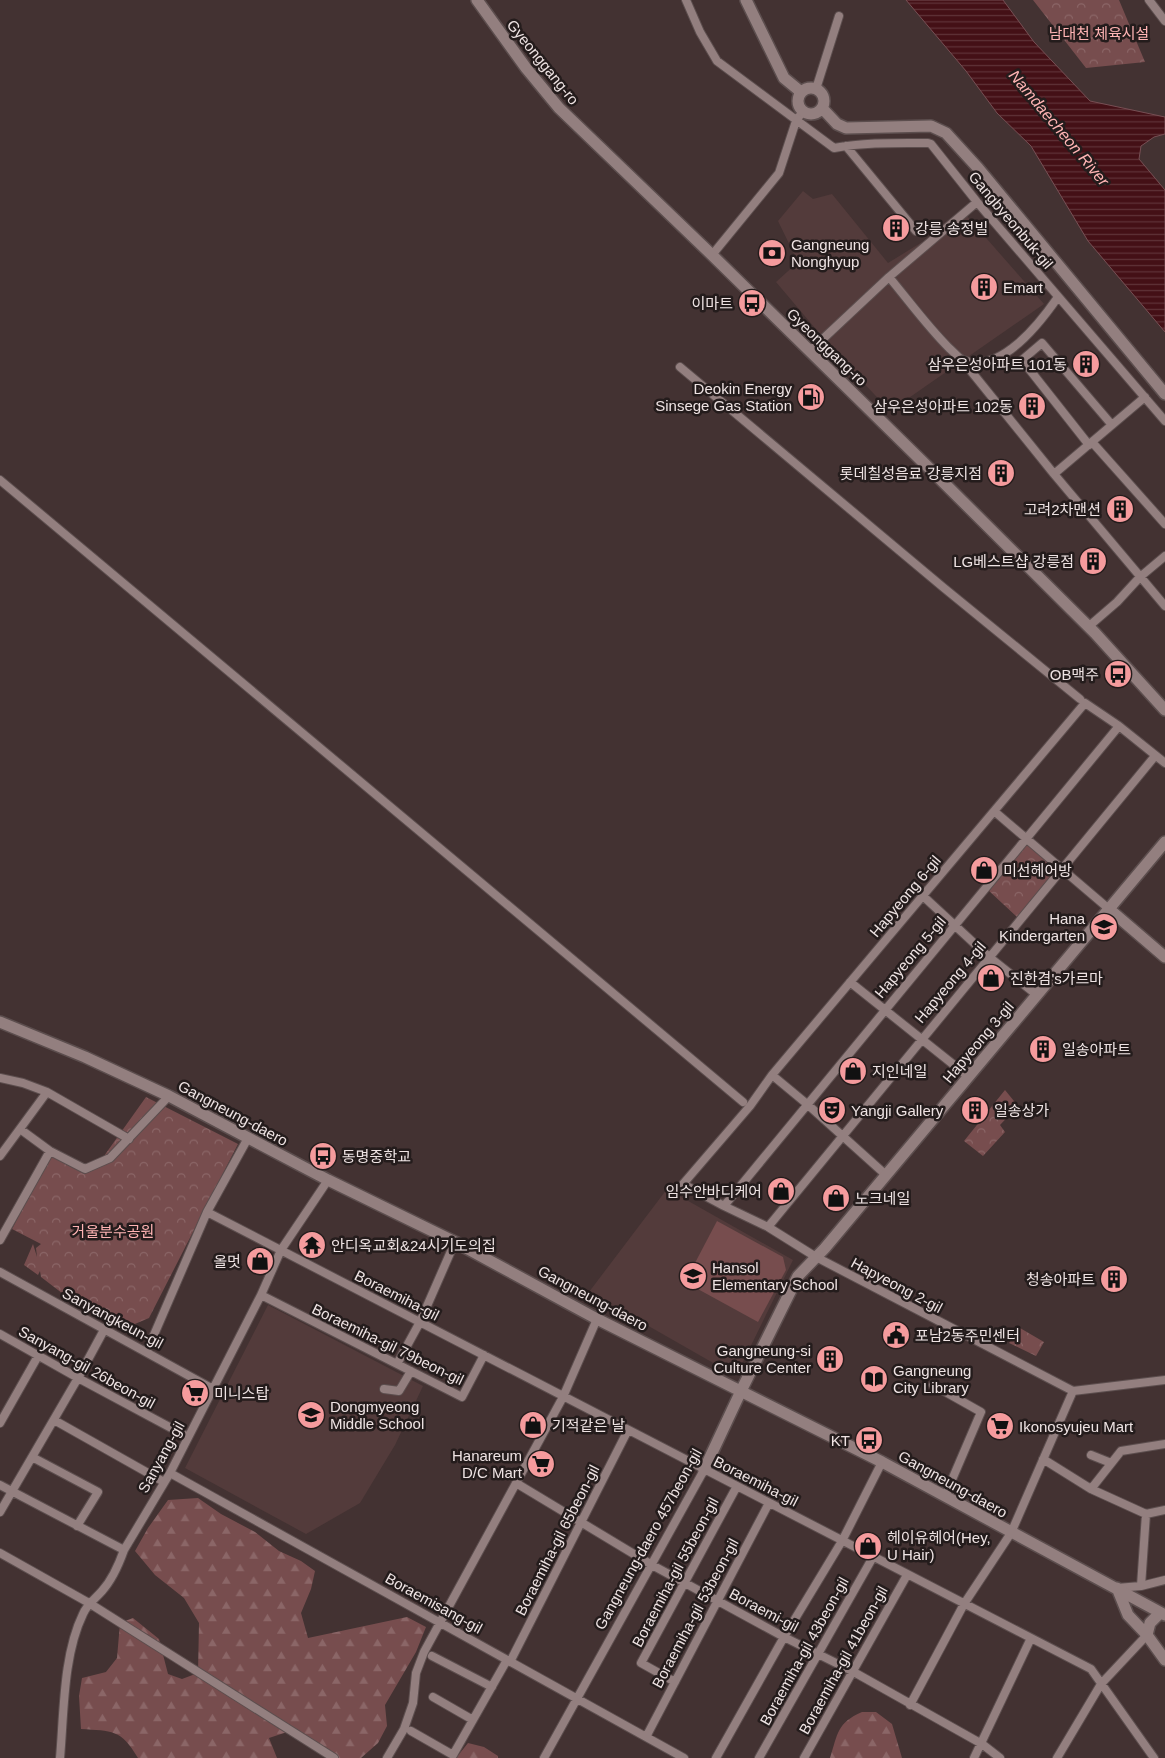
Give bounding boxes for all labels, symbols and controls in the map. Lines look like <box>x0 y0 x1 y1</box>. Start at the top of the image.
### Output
street label: Gyeonggang-ro <box>504 16 582 108</box>
park label: 남대천 체육시설 <box>1049 25 1149 42</box>
water label: Namdaecheon River <box>1006 67 1113 190</box>
street label: Gangbyeonbuk-gil <box>965 168 1057 272</box>
building icon: 강릉 송정빌 <box>881 213 911 243</box>
place label: 강릉 송정빌 <box>915 220 988 237</box>
place label: Gangneung Nonghyup <box>791 236 869 270</box>
bank icon: Gangneung Nonghyup <box>757 238 787 268</box>
building icon: Emart <box>969 272 999 302</box>
place label: Emart <box>1003 279 1044 296</box>
bus stop icon: 이마트 <box>737 288 767 318</box>
place label: 이마트 <box>692 295 733 312</box>
street label: Gyeonggang-ro <box>784 305 870 389</box>
building icon: 삼우은성아파트 101동 <box>1071 349 1101 379</box>
place label: 삼우은성아파트 101동 <box>927 356 1067 373</box>
place label: Deokin Energy Sinsege Gas Station <box>655 380 792 414</box>
fuel station icon: Deokin Energy Sinsege Gas Station <box>796 382 826 412</box>
building icon: 삼우은성아파트 102동 <box>1017 391 1047 421</box>
place label: 삼우은성아파트 102동 <box>873 398 1013 415</box>
building icon: 롯데칠성음료 강릉지점 <box>986 458 1016 488</box>
place label: 롯데칠성음료 강릉지점 <box>840 465 982 482</box>
building icon: 고려2차맨션 <box>1105 494 1135 524</box>
place label: 고려2차맨션 <box>1024 501 1101 518</box>
building icon: LG베스트샵 강릉점 <box>1078 546 1108 576</box>
place label: LG베스트샵 강릉점 <box>953 553 1074 570</box>
bus stop icon: OB맥주 <box>1103 659 1133 689</box>
place label: OB맥주 <box>1050 666 1099 683</box>
street label: Hapyeong 6-gil <box>866 852 944 940</box>
shop icon: 미선헤어방 <box>969 855 999 885</box>
place label: 미선헤어방 <box>1003 862 1072 879</box>
place label: Hana Kindergarten <box>999 910 1086 944</box>
school or university icon: Hana Kindergarten <box>1089 912 1119 942</box>
street label: Hapyeong 5-gil <box>871 913 949 1001</box>
street label: Hapyeong 4-gil <box>911 938 989 1026</box>
shop icon: 진한겸's가르마 <box>976 963 1006 993</box>
place label: 진한겸's가르마 <box>1010 970 1103 987</box>
street label: Hapyeong 3-gil <box>939 998 1017 1086</box>
building icon: 일송아파트 <box>1028 1034 1058 1064</box>
place label: 일송아파트 <box>1062 1041 1131 1058</box>
shop icon: 지인네일 <box>838 1056 868 1086</box>
place label: 지인네일 <box>872 1063 927 1080</box>
street label: Gangneung-daero <box>175 1077 291 1149</box>
theatre icon: Yangji Gallery <box>817 1095 847 1125</box>
building icon: 일송상가 <box>960 1095 990 1125</box>
place label: Yangji Gallery <box>851 1102 944 1119</box>
place label: 일송상가 <box>994 1102 1049 1119</box>
bus stop icon: 동명중학교 <box>308 1141 338 1171</box>
place label: 동명중학교 <box>342 1148 411 1165</box>
shop icon: 임수안바디케어 <box>766 1176 796 1206</box>
place label: 임수안바디케어 <box>665 1183 762 1200</box>
shop icon: 노크네일 <box>821 1183 851 1213</box>
place label: 노크네일 <box>855 1190 910 1207</box>
park label: 거울분수공원 <box>72 1223 154 1240</box>
temple icon: 안디옥교회&24시기도의집 <box>297 1230 327 1260</box>
place label: 안디옥교회&24시기도의집 <box>331 1237 496 1254</box>
shop icon: 올멋 <box>245 1246 275 1276</box>
place label: 올멋 <box>213 1253 241 1270</box>
street label: Hapyeong 2-gil <box>848 1254 946 1316</box>
place label: Hansol Elementary School <box>712 1259 838 1293</box>
school or university icon: Hansol Elementary School <box>678 1261 708 1291</box>
street label: Gangneung-daero <box>535 1262 651 1334</box>
building icon: 청송아파트 <box>1099 1264 1129 1294</box>
street label: Boraemiha-gil <box>352 1266 442 1324</box>
place label: 청송아파트 <box>1026 1271 1095 1288</box>
street label: Sanyangkeun-gil <box>60 1284 166 1352</box>
street label: Boraemiha-gil 79beon-gil <box>309 1300 467 1388</box>
public building icon: 포남2동주민센터 <box>881 1320 911 1350</box>
street label: Sanyang-gil 26beon-gil <box>16 1322 158 1412</box>
place label: 포남2동주민센터 <box>915 1327 1020 1344</box>
place label: Gangneung-si Culture Center <box>713 1342 811 1376</box>
building icon: Gangneung-si Culture Center <box>815 1344 845 1374</box>
place label: Gangneung City Library <box>893 1362 971 1396</box>
library icon: Gangneung City Library <box>859 1364 889 1394</box>
supermarket icon: 미니스탑 <box>180 1378 210 1408</box>
place label: 미니스탑 <box>214 1385 269 1402</box>
place label: Dongmyeong Middle School <box>330 1398 424 1432</box>
school or university icon: Dongmyeong Middle School <box>296 1400 326 1430</box>
shop icon: 기적같은 날 <box>518 1410 548 1440</box>
supermarket icon: Ikonosyujeu Mart <box>985 1411 1015 1441</box>
place label: 기적같은 날 <box>552 1417 625 1434</box>
street label: Sanyang-gil <box>134 1418 188 1496</box>
place label: Ikonosyujeu Mart <box>1019 1418 1134 1435</box>
bus stop icon: KT <box>854 1425 884 1455</box>
place label: KT <box>831 1432 850 1449</box>
street label: Gangneung-daero 457beon-gil <box>591 1446 705 1632</box>
place label: Hanareum D/C Mart <box>452 1447 523 1481</box>
street label: Gangneung-daero <box>896 1447 1010 1521</box>
supermarket icon: Hanareum D/C Mart <box>526 1449 556 1479</box>
street label: Boraemiha-gil <box>711 1452 801 1510</box>
street label: Boraemiha-gil 65beon-gil <box>512 1462 602 1618</box>
street label: Boraemiha-gil 55beon-gil <box>628 1494 722 1650</box>
place label: 헤이유헤어(Hey, U Hair) <box>887 1529 991 1563</box>
shop icon: 헤이유헤어(Hey, U Hair) <box>853 1531 883 1561</box>
street label: Boraemiha-gil 53beon-gil <box>648 1535 742 1691</box>
street label: Boraemisang-gil <box>382 1569 486 1637</box>
street label: Boraemiha-gil 43beon-gil <box>756 1574 852 1728</box>
street label: Boraemiha-gil 41beon-gil <box>795 1583 891 1737</box>
street label: Boraemi-gil <box>727 1585 801 1635</box>

